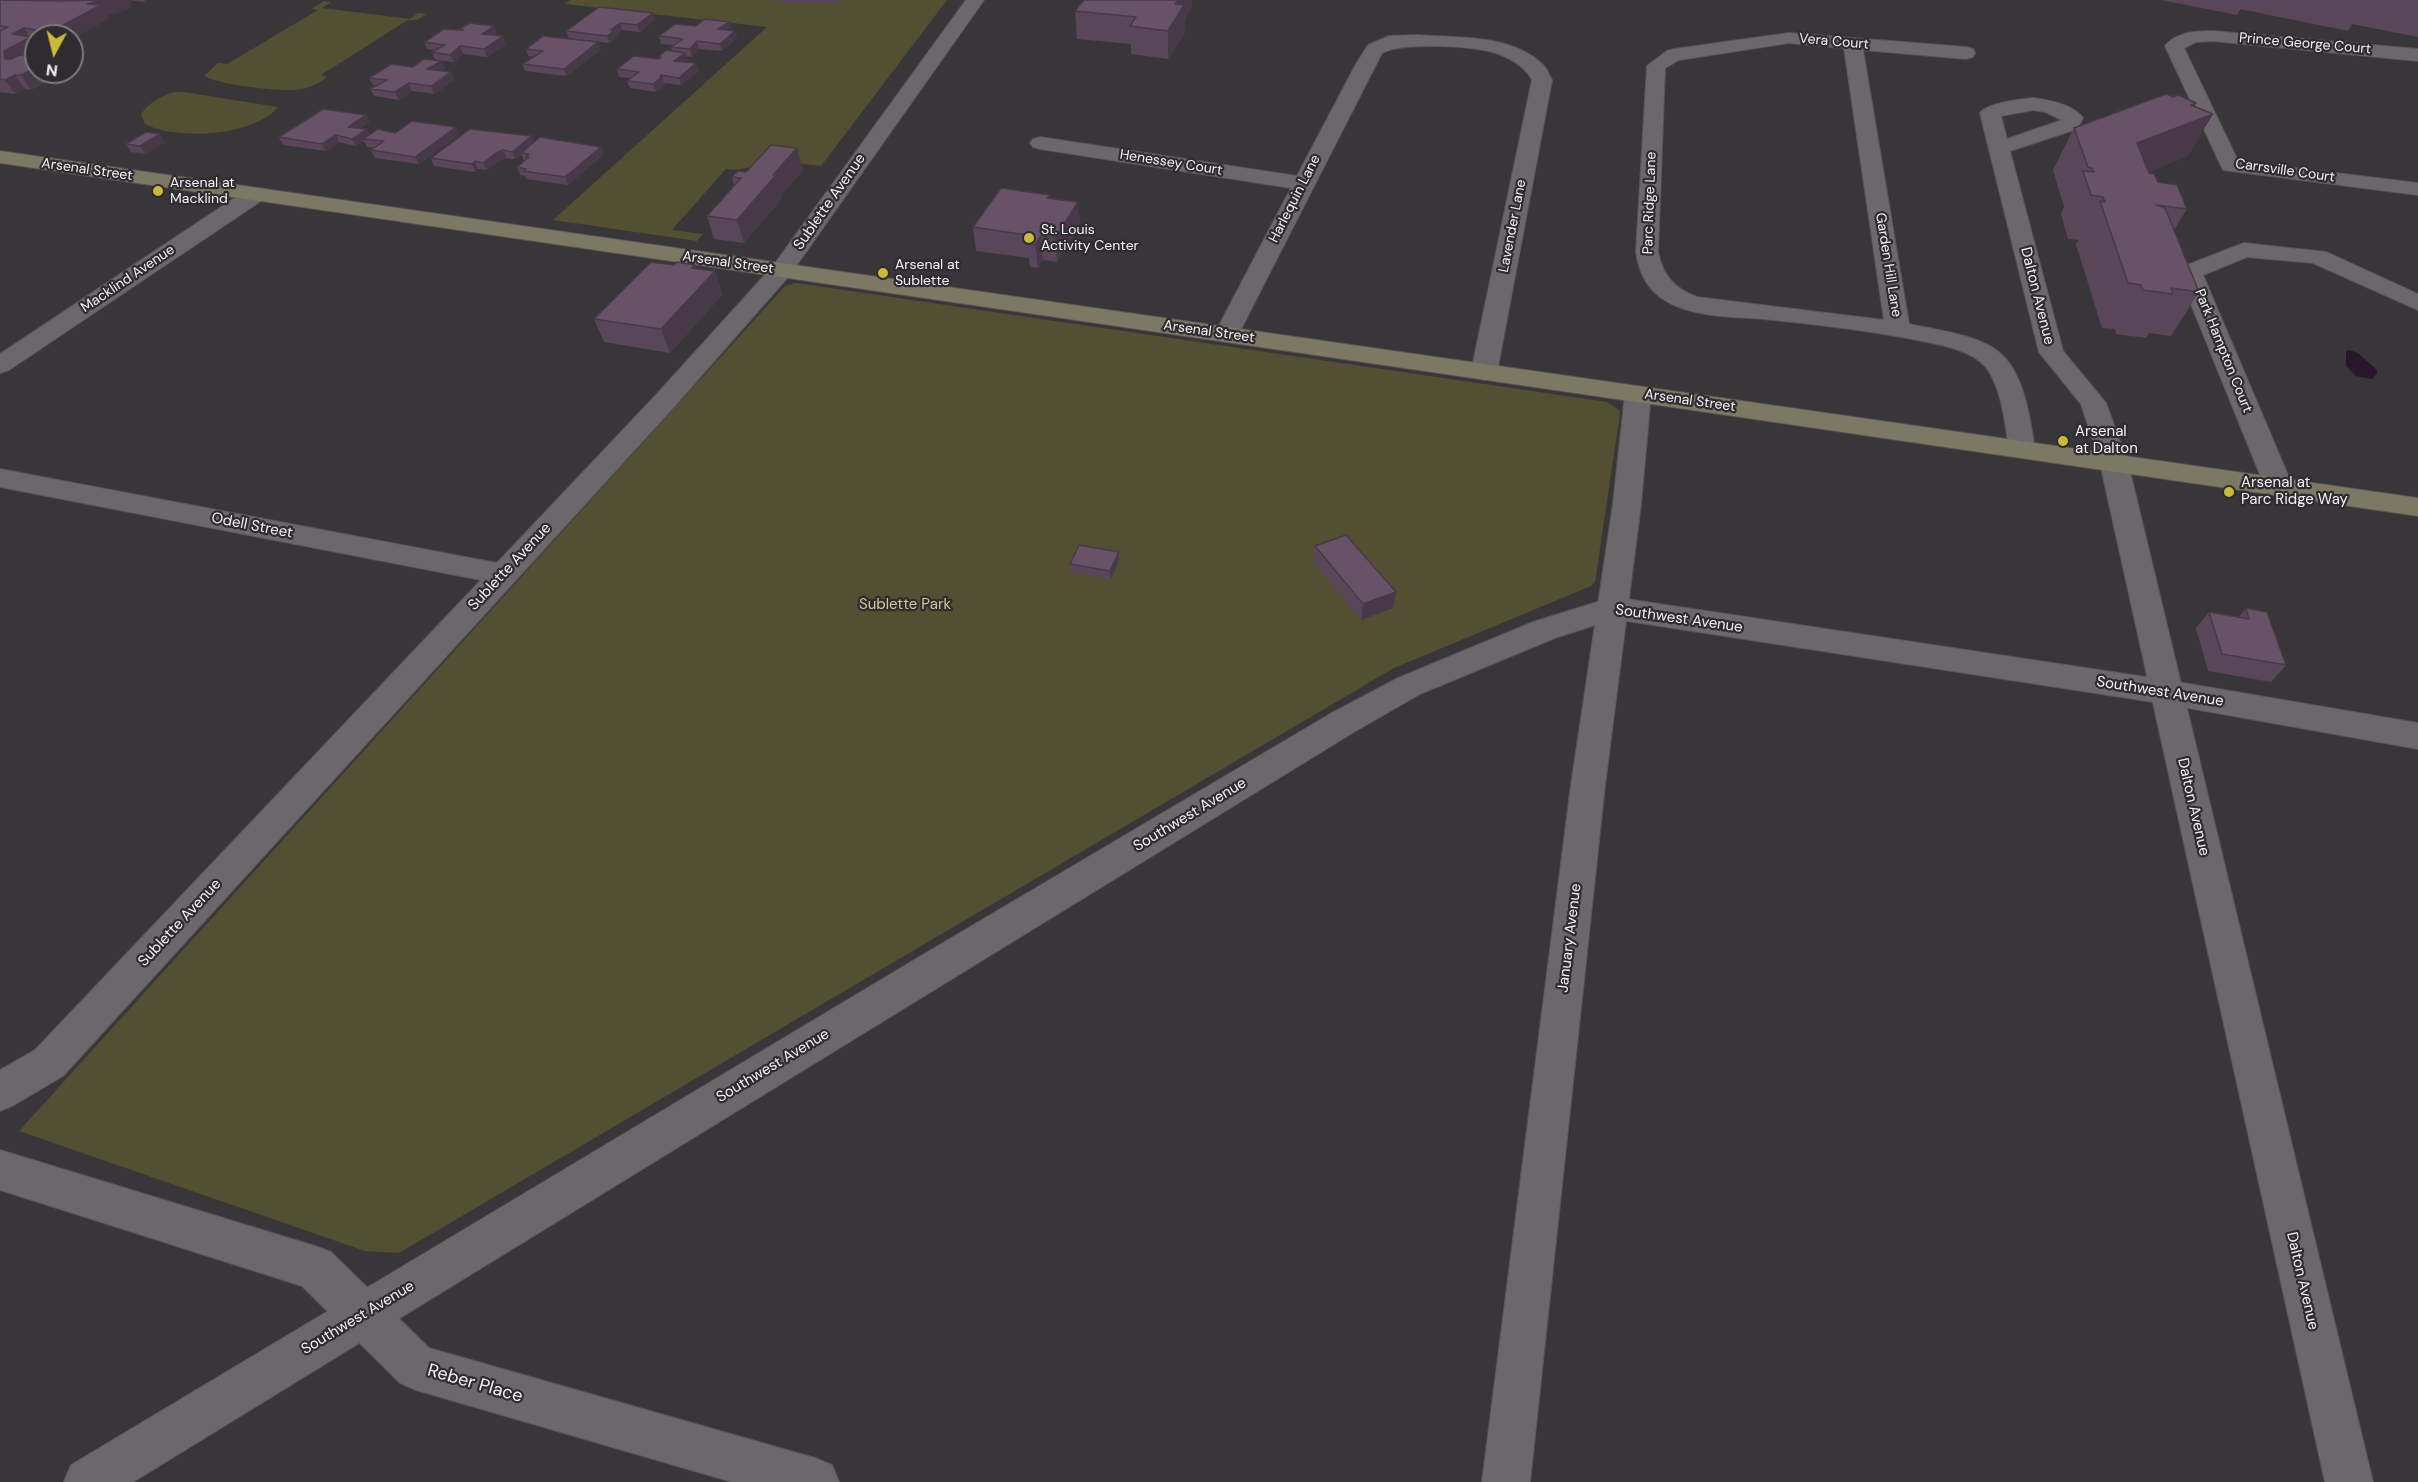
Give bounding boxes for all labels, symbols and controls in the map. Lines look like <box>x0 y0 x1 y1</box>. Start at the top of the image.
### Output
north arrow <box>24 24 84 84</box>
street label: Prince George Court <box>2238 30 2372 58</box>
street label: Vera Court <box>1798 31 1870 53</box>
text: N <box>45 59 59 82</box>
street label: Henessey Court <box>1118 147 1224 179</box>
street label: Sublette Avenue <box>790 150 870 254</box>
street label: Parc Ridge Lane <box>1640 151 1660 255</box>
street label: Harlequin Lane <box>1266 152 1324 246</box>
street label: Arsenal Street <box>40 155 134 185</box>
street label: Carrsville Court <box>2234 156 2336 186</box>
place label: Arsenal at Macklind <box>170 175 235 208</box>
street label: Lavender Lane <box>1496 178 1530 274</box>
marker: Arsenal at Macklind <box>151 184 165 198</box>
street label: Garden Hill Lane <box>1871 212 1905 318</box>
place label: St. Louis Activity Center <box>1041 222 1139 255</box>
marker: St. Louis Activity Center <box>1022 231 1036 245</box>
street label: Macklind Avenue <box>78 242 178 316</box>
street label: Dalton Avenue <box>2016 245 2058 347</box>
street label: Arsenal Street <box>681 248 775 278</box>
place label: Arsenal at Sublette <box>895 257 960 290</box>
marker: Arsenal at Sublette <box>876 266 890 280</box>
street label: Park Hampton Court <box>2191 287 2255 415</box>
street label: Arsenal Street <box>1162 317 1256 347</box>
street label: Arsenal Street <box>1643 386 1737 416</box>
place label: Arsenal at Dalton <box>2075 423 2138 458</box>
marker: Arsenal at Dalton <box>2056 434 2070 448</box>
place label: Arsenal at Parc Ridge Way <box>2241 474 2348 509</box>
marker: Arsenal at Parc Ridge Way <box>2222 485 2236 499</box>
street label: Odell Street <box>210 509 294 543</box>
street label: Sublette Avenue <box>465 519 555 615</box>
park label: Sublette Park <box>859 596 951 614</box>
street label: Southwest Avenue <box>1614 601 1744 637</box>
street label: Southwest Avenue <box>2095 673 2225 711</box>
street label: Dalton Avenue <box>2173 756 2213 858</box>
street label: Southwest Avenue <box>1130 774 1250 856</box>
street label: Sublette Avenue <box>135 875 225 971</box>
street label: January Avenue <box>1554 882 1586 994</box>
street label: Southwest Avenue <box>713 1025 833 1107</box>
street label: Dalton Avenue <box>2282 1230 2322 1332</box>
street label: Southwest Avenue <box>298 1277 418 1359</box>
street label: Reber Place <box>425 1360 525 1408</box>

